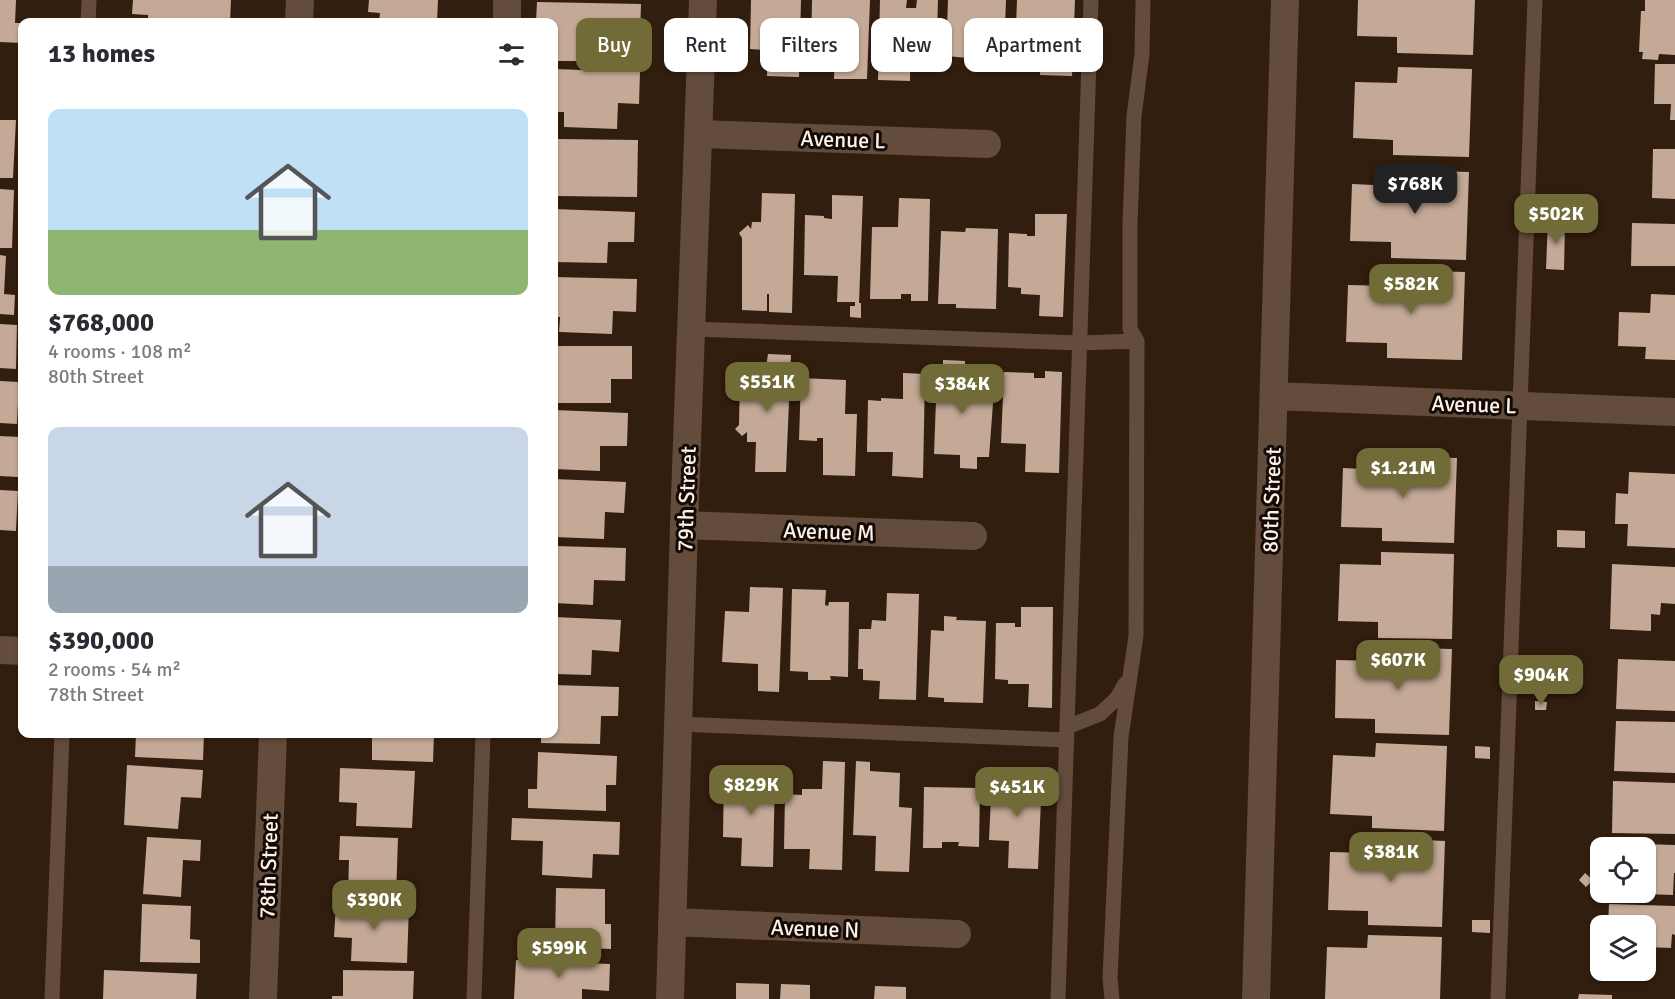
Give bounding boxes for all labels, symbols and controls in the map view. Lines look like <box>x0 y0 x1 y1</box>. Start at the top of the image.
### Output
chip: Buy <box>576 18 652 72</box>
chip: Rent <box>664 18 748 72</box>
chip: Filters <box>760 18 859 72</box>
chip: New <box>871 18 952 72</box>
chip: Apartment <box>964 18 1103 72</box>
text: 13 homes <box>48 38 155 70</box>
icon: filters <box>495 38 528 71</box>
street label: Avenue L <box>800 125 886 154</box>
icon: home <box>234 148 342 256</box>
pin: $768K <box>1373 164 1457 215</box>
text: $768K <box>1387 171 1443 196</box>
pin: $502K <box>1514 194 1598 245</box>
text: $502K <box>1528 201 1584 226</box>
pin: $582K <box>1369 264 1453 315</box>
text: $582K <box>1383 271 1439 296</box>
text: $768,000 <box>48 307 154 339</box>
text: 4 rooms · 108 m² <box>48 339 192 364</box>
pin: $551K <box>725 362 809 413</box>
text: 80th Street <box>48 364 144 389</box>
pin: $384K <box>920 364 1004 415</box>
text: $551K <box>739 369 795 394</box>
text: $384K <box>934 371 990 396</box>
street label: Avenue L <box>1431 390 1517 419</box>
street label: 79th Street <box>671 445 702 552</box>
street label: 80th Street <box>1256 446 1287 553</box>
pin: $1.21M <box>1354 448 1452 499</box>
text: $1.21M <box>1370 455 1436 480</box>
icon: home <box>234 466 342 574</box>
street label: Avenue M <box>783 516 875 547</box>
text: $390,000 <box>48 625 154 657</box>
pin: $607K <box>1356 640 1440 691</box>
text: $607K <box>1370 647 1426 672</box>
pin: $904K <box>1499 655 1583 706</box>
text: 2 rooms · 54 m² <box>48 657 181 682</box>
text: $904K <box>1513 662 1569 687</box>
text: 78th Street <box>48 682 144 707</box>
pin: $829K <box>709 765 793 816</box>
pin: $451K <box>975 767 1059 818</box>
text: $829K <box>723 772 779 797</box>
text: $451K <box>989 774 1045 799</box>
street label: 78th Street <box>253 812 284 919</box>
pin: $381K <box>1349 832 1433 883</box>
map controls <box>1590 837 1656 981</box>
button: locate <box>1590 837 1656 903</box>
text: $381K <box>1363 839 1419 864</box>
pin: $390K <box>332 880 416 931</box>
text: $390K <box>346 887 402 912</box>
street label: Avenue N <box>770 913 860 944</box>
button: layers <box>1590 915 1656 981</box>
pin: $599K <box>517 928 601 979</box>
text: $599K <box>531 935 587 960</box>

